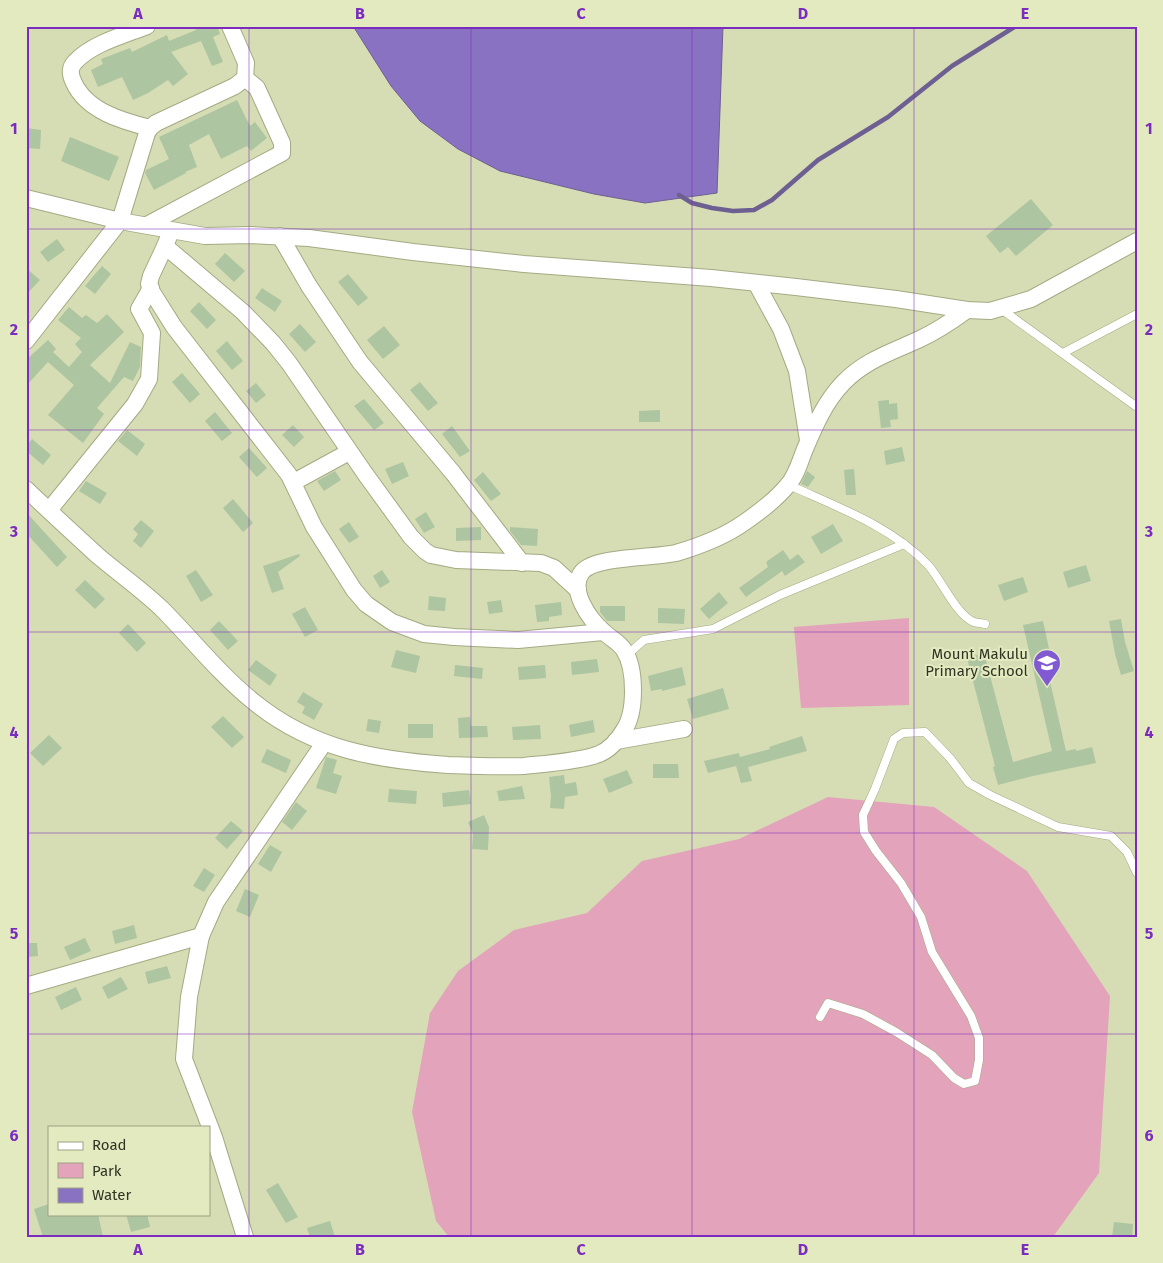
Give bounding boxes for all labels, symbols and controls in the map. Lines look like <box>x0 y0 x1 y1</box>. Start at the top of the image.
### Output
text: A <box>132 4 143 23</box>
text: B <box>355 4 365 23</box>
text: C <box>576 4 586 23</box>
text: D <box>798 4 808 23</box>
text: E <box>1021 4 1029 23</box>
text: 1 <box>10 119 18 138</box>
text: 1 <box>1145 119 1153 138</box>
text: 2 <box>10 320 18 339</box>
text: 2 <box>1145 320 1153 339</box>
text: 3 <box>9 522 18 541</box>
text: 3 <box>1144 522 1153 541</box>
place label: Mount Makulu Primary School <box>925 645 1029 680</box>
school or university icon: Mount Makulu Primary School <box>1032 648 1062 687</box>
text: 4 <box>9 723 19 742</box>
text: 4 <box>1144 723 1154 742</box>
text: 5 <box>10 924 19 943</box>
text: 5 <box>1145 924 1154 943</box>
text: 6 <box>9 1126 19 1145</box>
legend <box>48 1126 210 1216</box>
text: 6 <box>1144 1126 1154 1145</box>
text: Road <box>92 1136 127 1154</box>
text: Park <box>92 1162 122 1180</box>
text: Water <box>92 1186 131 1204</box>
text: A <box>132 1240 143 1259</box>
text: B <box>355 1240 365 1259</box>
text: C <box>576 1240 586 1259</box>
text: D <box>798 1240 808 1259</box>
text: E <box>1021 1240 1029 1259</box>

